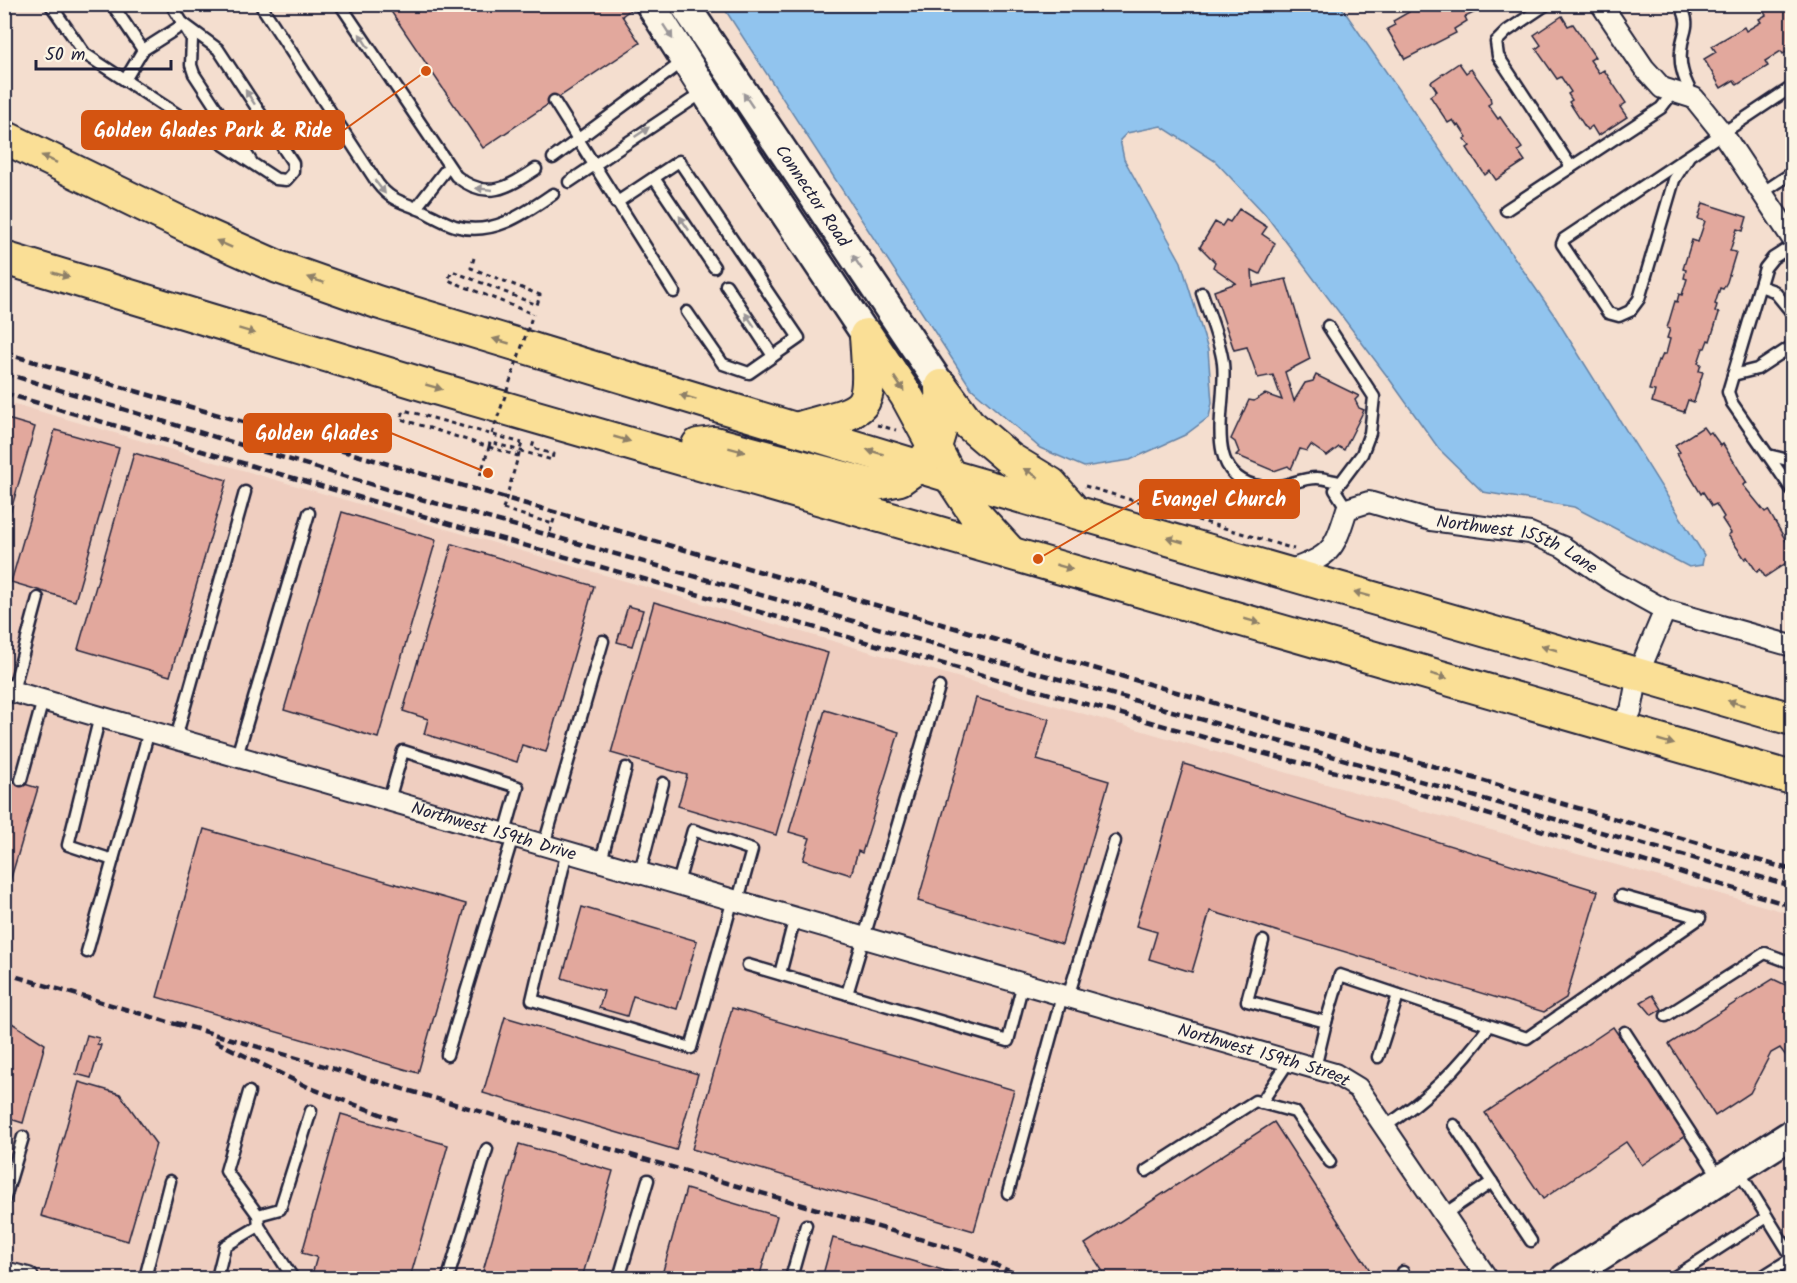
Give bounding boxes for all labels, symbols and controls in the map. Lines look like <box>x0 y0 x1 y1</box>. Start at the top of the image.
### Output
one-way arrow <box>662 24 673 40</box>
scale bar <box>36 33 171 71</box>
one-way arrow <box>359 33 370 49</box>
text: 50 m <box>45 41 85 70</box>
one-way arrow <box>245 89 256 105</box>
one-way arrow <box>742 92 754 108</box>
callout: Golden Glades Park & Ride <box>82 111 344 149</box>
text: Golden Glades Park & Ride <box>94 116 332 148</box>
one-way arrow <box>634 126 650 138</box>
street label: Connector Road <box>767 139 857 255</box>
one-way arrow <box>40 154 57 163</box>
one-way arrow <box>374 179 387 195</box>
one-way arrow <box>474 184 493 194</box>
one-way arrow <box>678 215 690 231</box>
one-way arrow <box>216 239 233 248</box>
one-way arrow <box>851 253 862 270</box>
one-way arrow <box>52 271 70 280</box>
one-way arrow <box>306 275 324 285</box>
one-way arrow <box>744 313 756 329</box>
one-way arrow <box>238 327 256 336</box>
one-way arrow <box>492 336 510 345</box>
one-way arrow <box>893 375 905 391</box>
one-way arrow <box>425 383 443 392</box>
one-way arrow <box>679 392 697 401</box>
callout: Golden Glades <box>244 414 391 452</box>
text: Golden Glades <box>255 419 379 451</box>
one-way arrow <box>613 435 631 445</box>
one-way arrow <box>728 445 746 455</box>
one-way arrow <box>866 447 884 456</box>
one-way arrow <box>1023 467 1039 478</box>
callout: Evangel Church <box>1140 480 1299 518</box>
text: Evangel Church <box>1152 485 1286 517</box>
street label: Northwest 155th Lane <box>1434 508 1603 583</box>
one-way arrow <box>1165 535 1183 544</box>
one-way arrow <box>1055 563 1073 572</box>
one-way arrow <box>1353 589 1371 598</box>
one-way arrow <box>1243 617 1261 626</box>
one-way arrow <box>1540 643 1558 653</box>
one-way arrow <box>1430 672 1448 681</box>
one-way arrow <box>1727 698 1745 707</box>
one-way arrow <box>1658 738 1676 747</box>
street label: Northwest 159th Drive <box>408 795 579 870</box>
street label: Northwest 159th Street <box>1174 1016 1356 1096</box>

